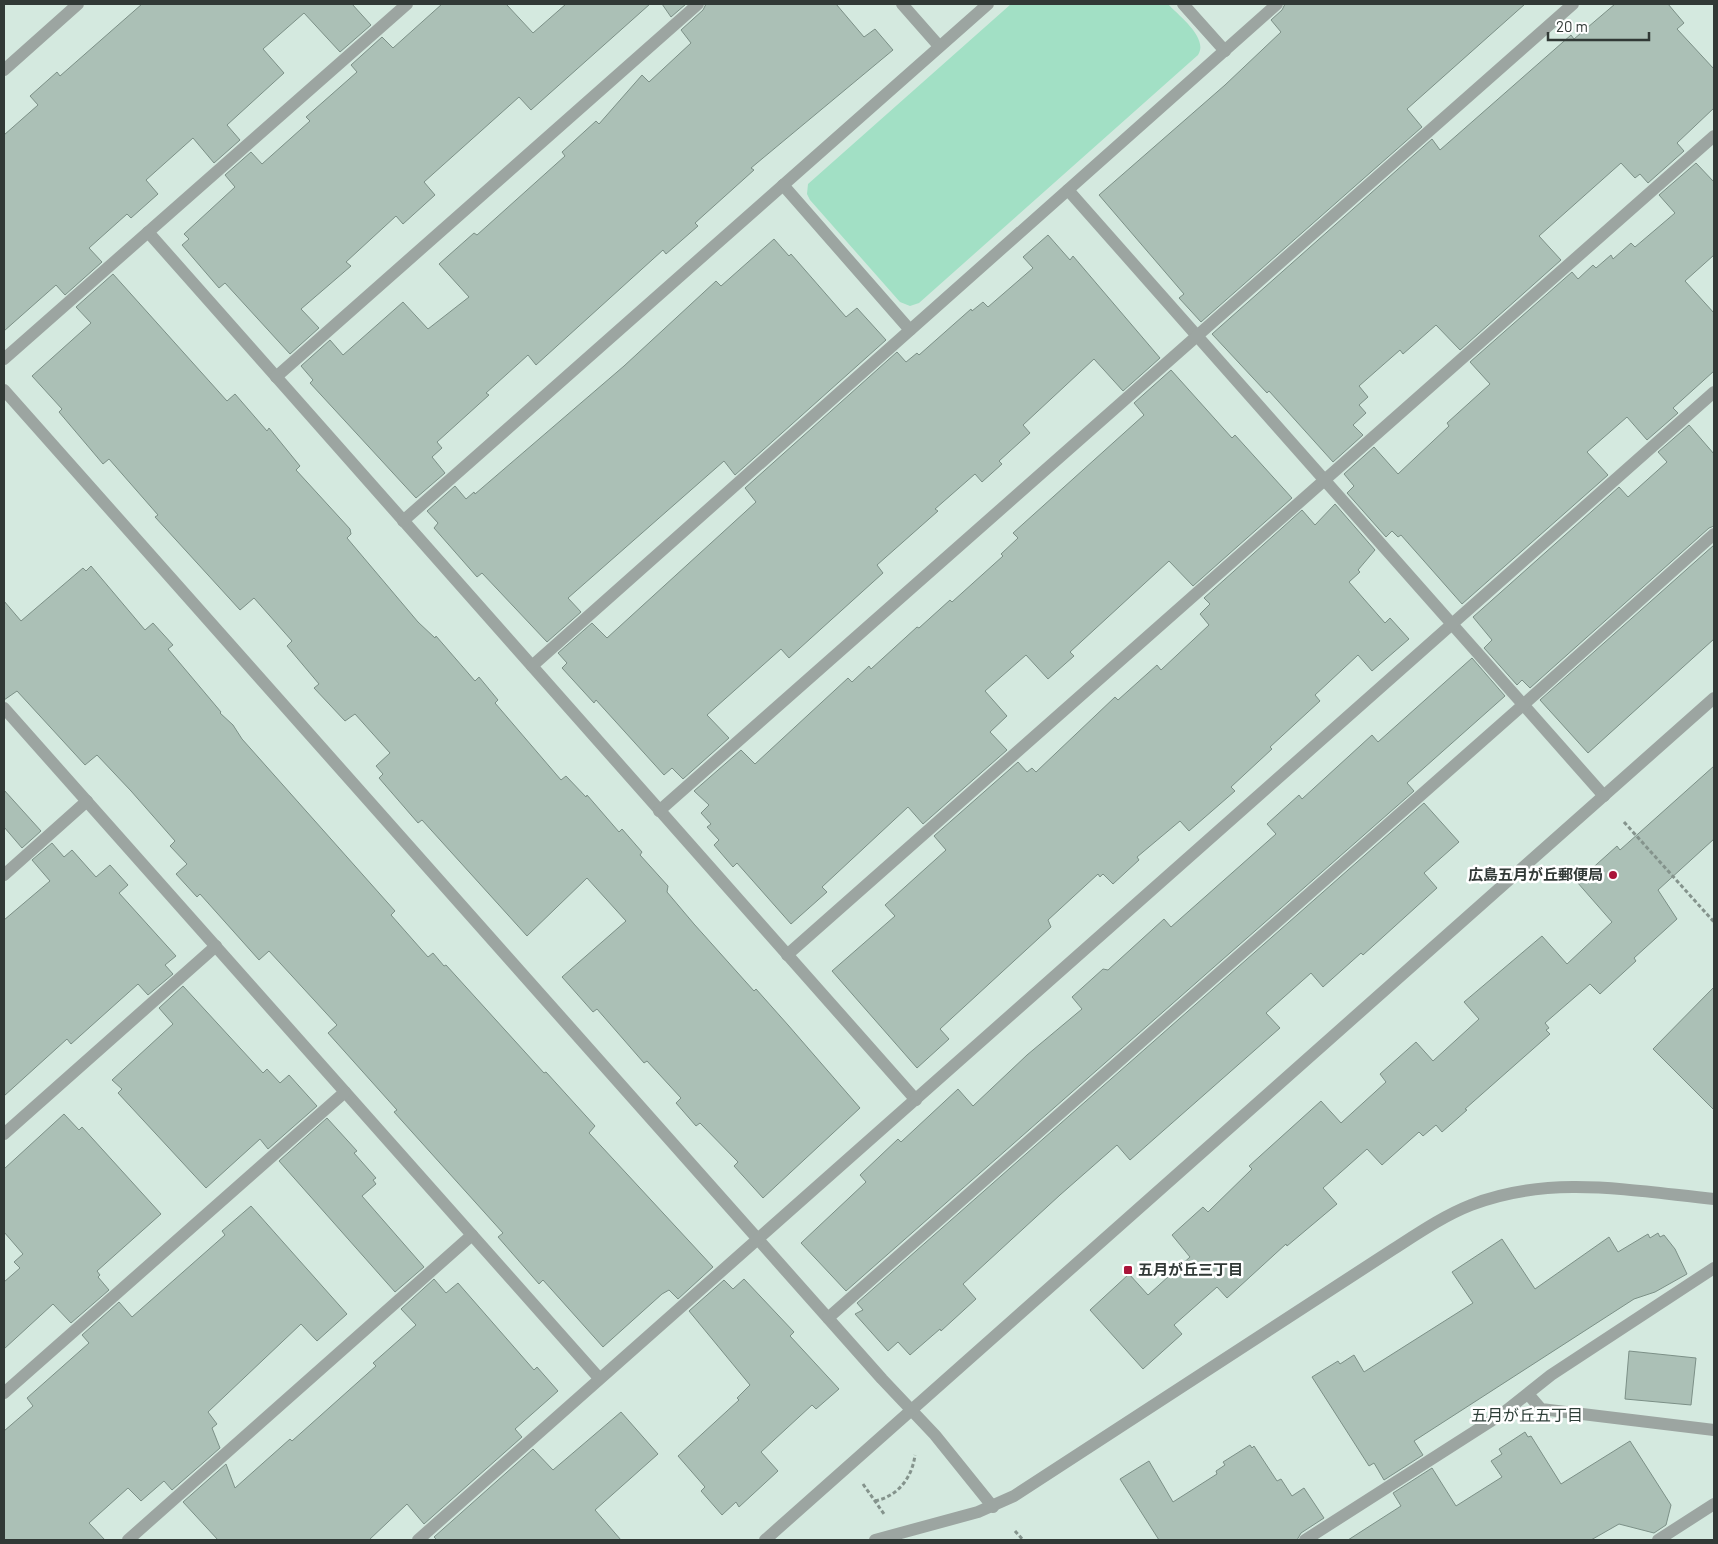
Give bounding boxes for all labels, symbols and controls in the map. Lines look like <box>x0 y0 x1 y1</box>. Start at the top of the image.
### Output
scale bar <box>1548 10 1649 42</box>
text: 20 m <box>1556 17 1588 35</box>
place label: 広島五月が丘郵便局 <box>1468 865 1603 883</box>
marker: 広島五月が丘郵便局 <box>1607 869 1619 881</box>
place label: 五月が丘三丁目 <box>1138 1260 1243 1278</box>
marker: 五月が丘三丁目 <box>1122 1264 1134 1276</box>
district label: 五月が丘五丁目 <box>1471 1405 1583 1424</box>

